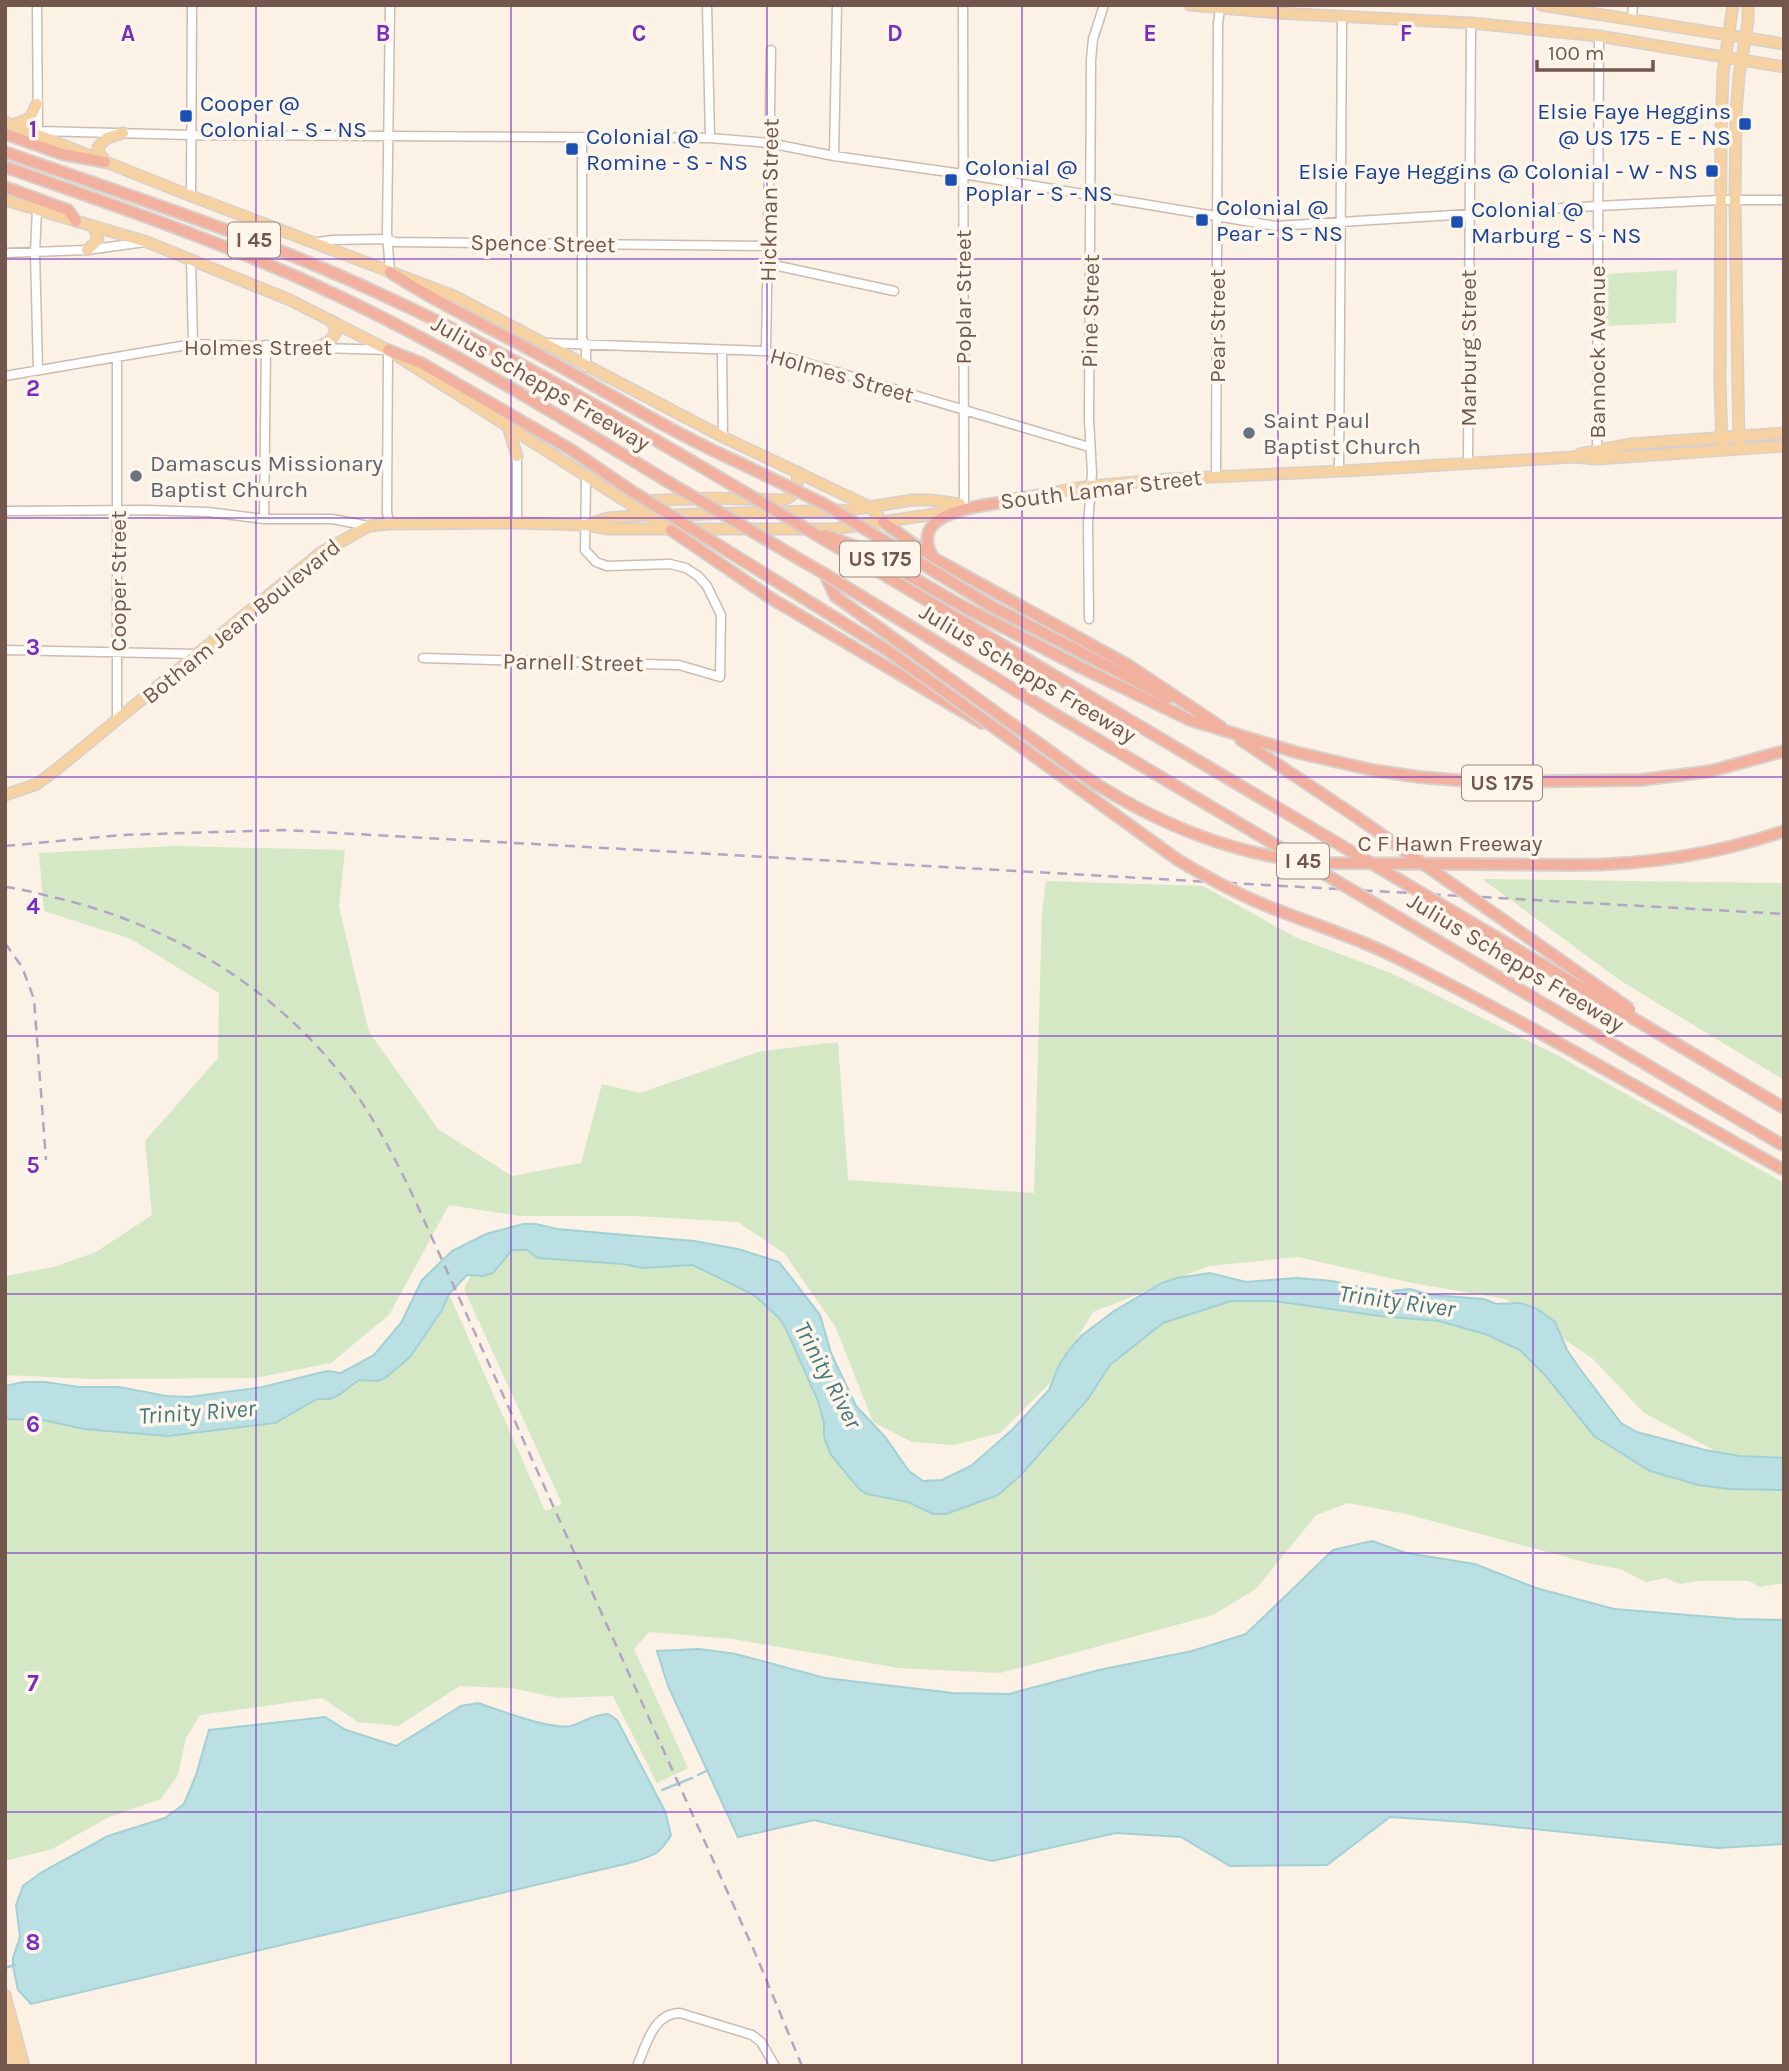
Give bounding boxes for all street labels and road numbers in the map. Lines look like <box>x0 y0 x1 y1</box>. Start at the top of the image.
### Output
street label: Hickman Street <box>755 118 784 282</box>
road number: I 45 <box>228 222 280 258</box>
street label: Spence Street <box>470 229 616 258</box>
street label: Poplar Street <box>950 229 977 364</box>
street label: Pine Street <box>1076 253 1105 368</box>
street label: Bannock Avenue <box>1584 265 1611 439</box>
street label: Pear Street <box>1204 269 1231 383</box>
street label: Marburg Street <box>1455 269 1482 427</box>
street label: Julius Schepps Freeway <box>427 310 655 457</box>
street label: Holmes Street <box>184 334 333 361</box>
street label: Holmes Street <box>767 342 917 409</box>
street label: South Lamar Street <box>999 464 1204 515</box>
street label: Cooper Street <box>105 510 132 652</box>
street label: Botham Jean Boulevard <box>137 533 346 710</box>
road number: US 175 <box>840 542 920 576</box>
street label: Julius Schepps Freeway <box>915 598 1141 749</box>
street label: Parnell Street <box>502 648 644 677</box>
road number: US 175 <box>1462 766 1542 800</box>
street label: C F Hawn Freeway <box>1357 830 1543 857</box>
road number: I 45 <box>1277 844 1329 878</box>
street label: Julius Schepps Freeway <box>1403 887 1629 1038</box>

